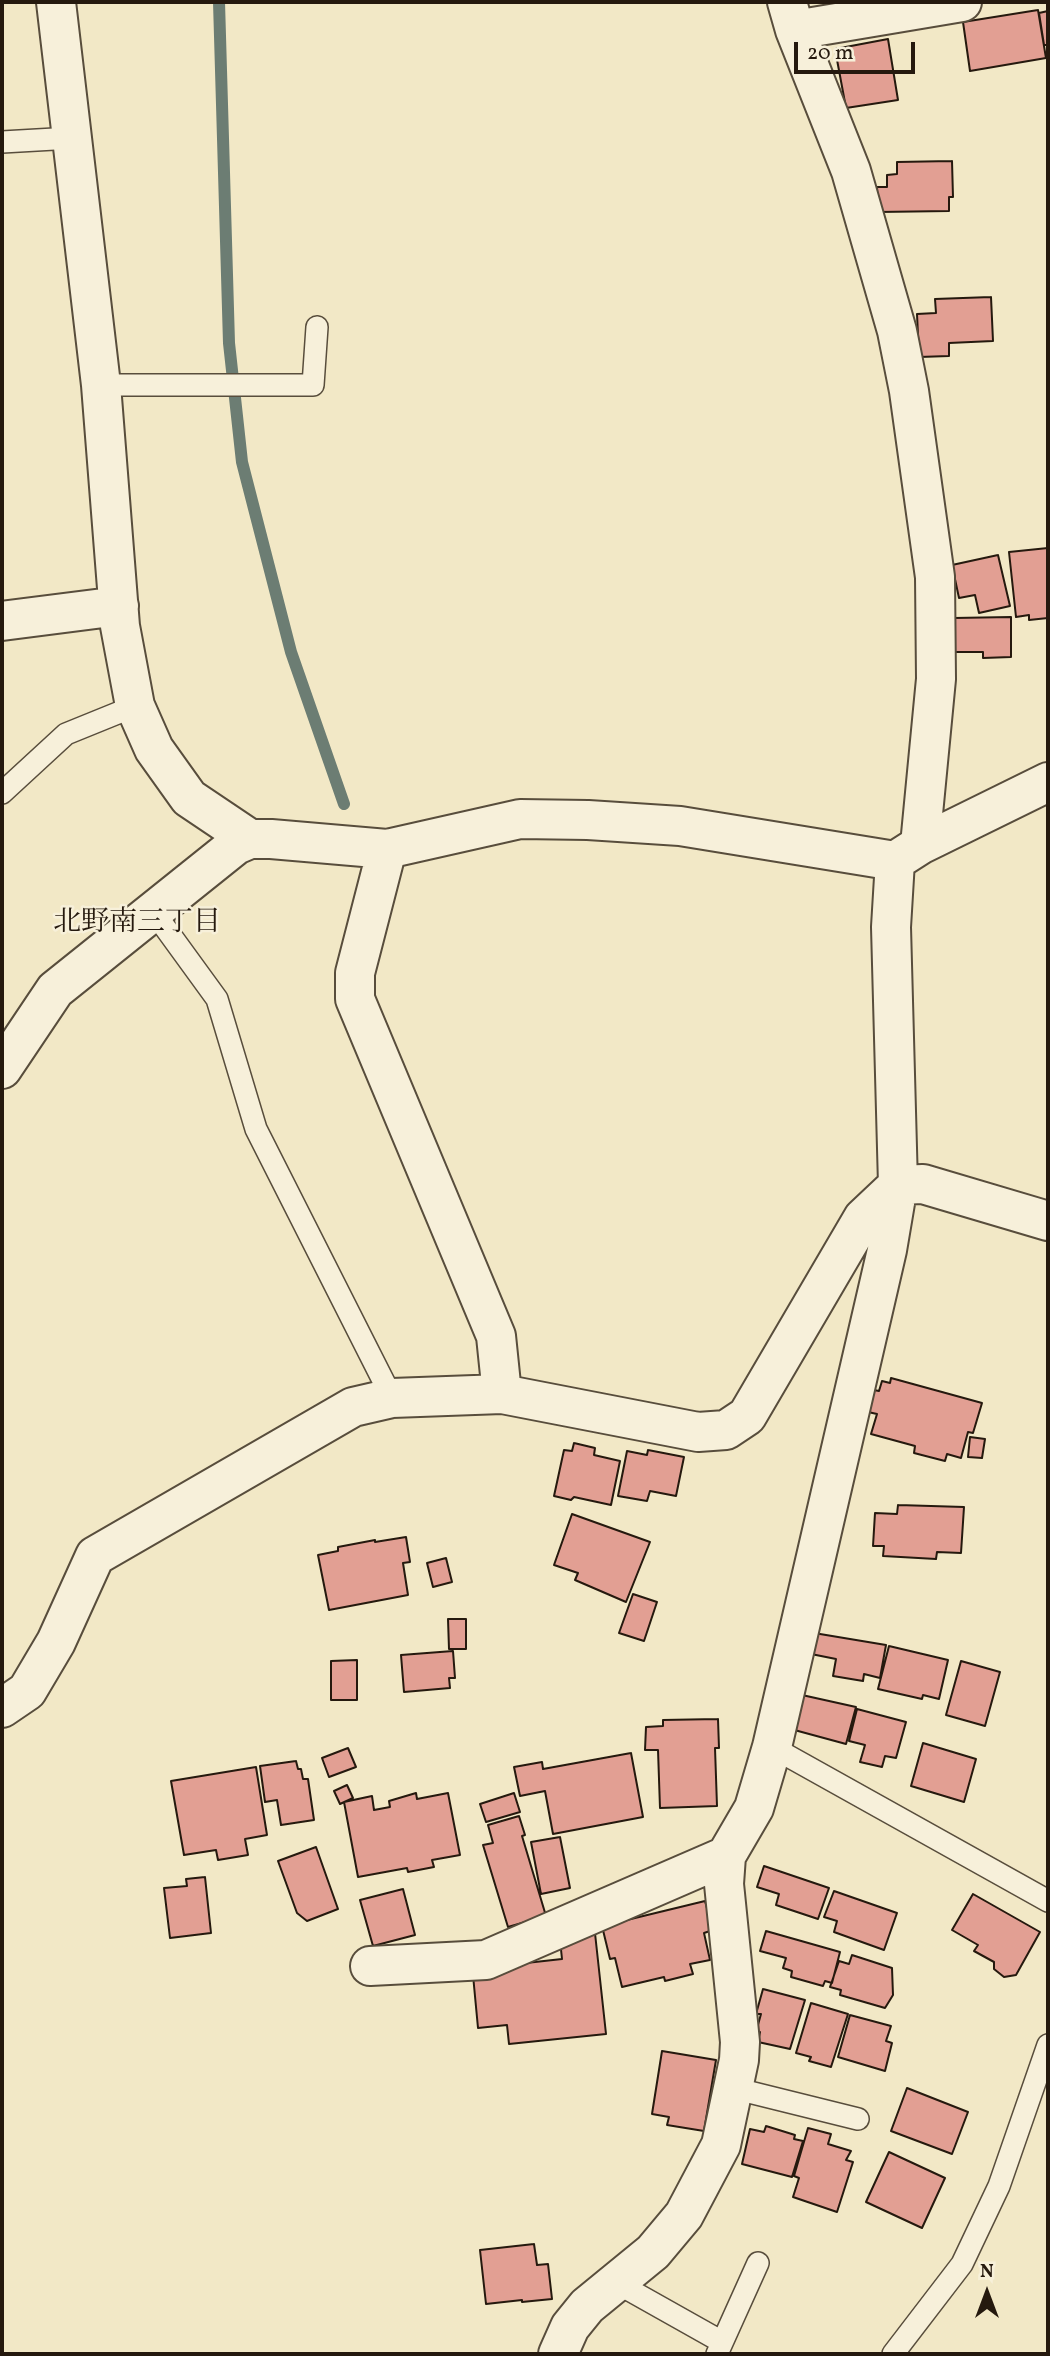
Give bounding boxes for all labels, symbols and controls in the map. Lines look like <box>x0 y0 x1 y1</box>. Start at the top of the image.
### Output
scale bar <box>798 28 919 72</box>
text: 20 m <box>807 39 853 68</box>
district label: 北野南三丁目 <box>53 908 221 942</box>
north arrow <box>952 2258 1022 2328</box>
text: N <box>980 2259 994 2285</box>

